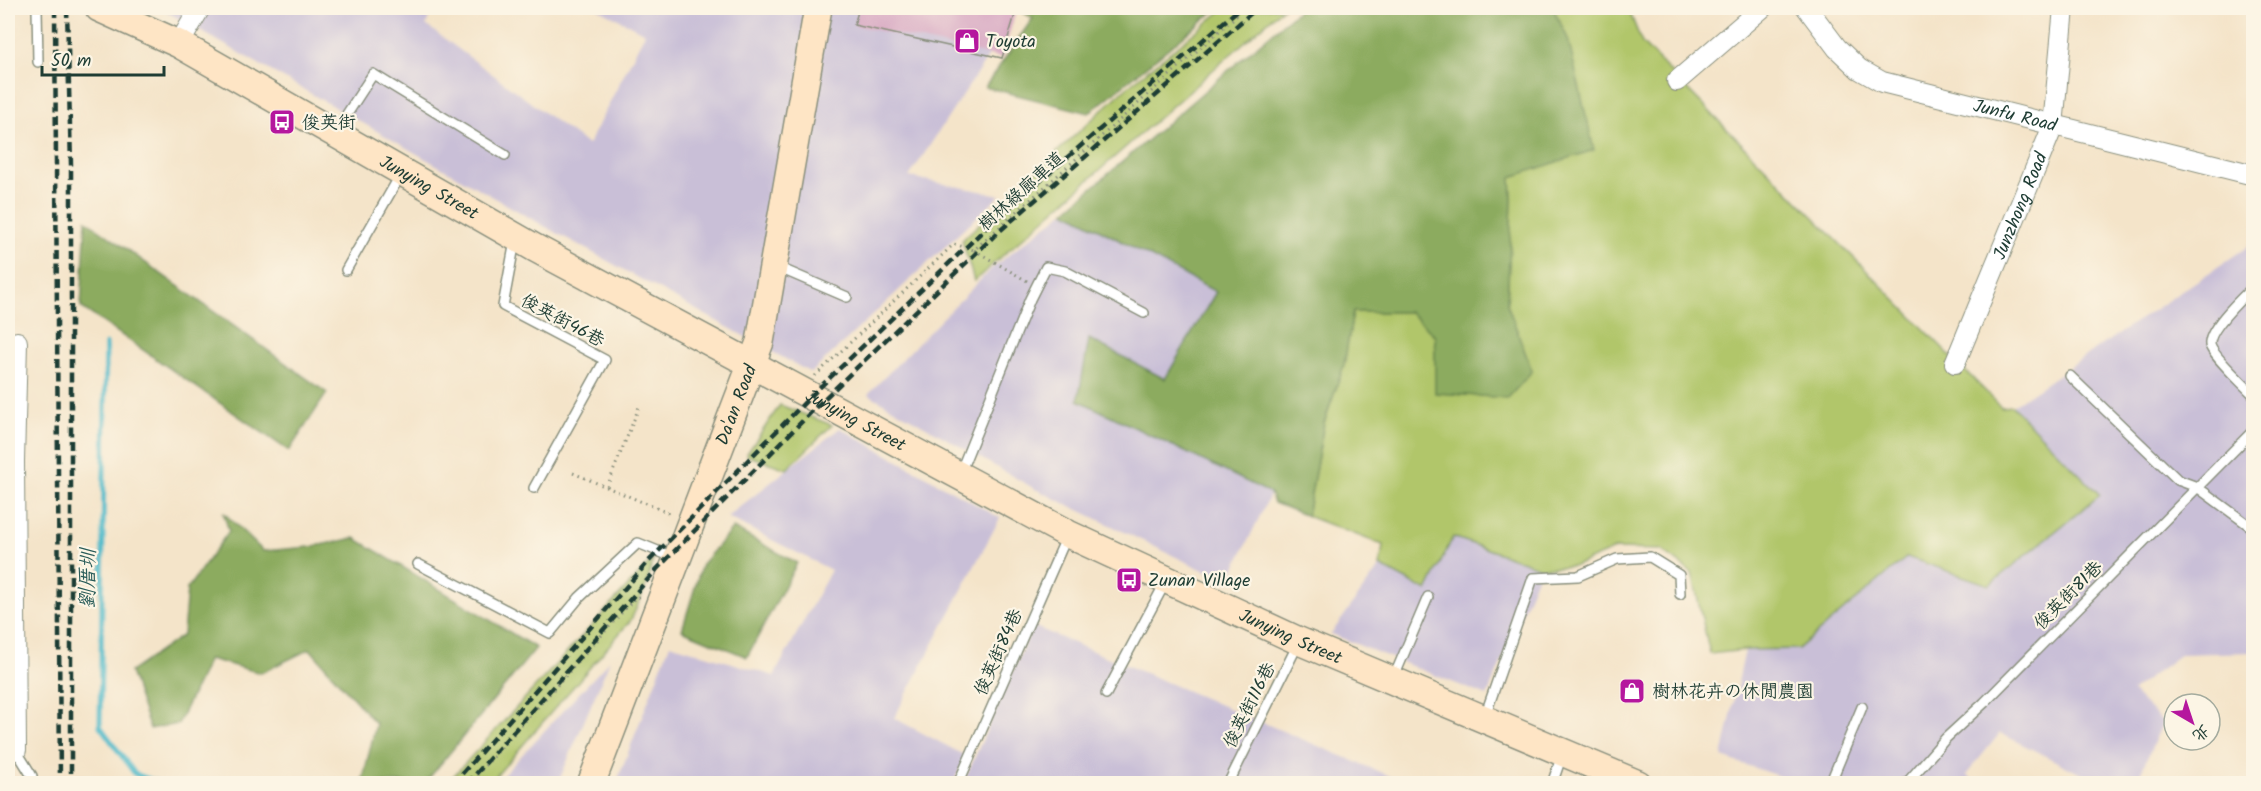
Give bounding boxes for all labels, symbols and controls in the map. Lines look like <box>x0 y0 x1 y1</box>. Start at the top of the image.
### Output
shop icon: Toyota <box>952 26 982 56</box>
place label: Toyota <box>986 28 1036 57</box>
scale bar <box>42 39 164 77</box>
text: 50 m <box>51 47 91 76</box>
street label: Junfu Road <box>1970 92 2061 141</box>
bus stop icon: 俊英街 <box>267 107 297 137</box>
place label: 俊英街 <box>302 109 356 138</box>
street label: 樹林綠廊車道 <box>972 145 1072 239</box>
street label: Junzhong Road <box>1986 147 2057 265</box>
street label: Junying Street <box>373 149 484 229</box>
street label: 俊英街46巷 <box>515 287 610 356</box>
street label: Da'an Road <box>709 360 766 450</box>
street label: Junying Street <box>799 383 911 461</box>
water label: 劉厝圳 <box>72 547 106 609</box>
street label: 俊英街81巷 <box>2028 555 2111 638</box>
bus stop icon: Zunan Village <box>1114 565 1144 595</box>
place label: Zunan Village <box>1148 567 1250 596</box>
street label: Junying Street <box>1234 602 1347 674</box>
street label: 俊英街84巷 <box>967 604 1031 701</box>
street label: 俊英街116巷 <box>1216 658 1284 754</box>
shop icon: 樹林花卉の休閒農園 <box>1617 676 1647 706</box>
place label: 樹林花卉の休閒農園 <box>1652 678 1814 707</box>
north arrow <box>2162 692 2222 752</box>
text: 北 <box>2186 718 2215 747</box>

